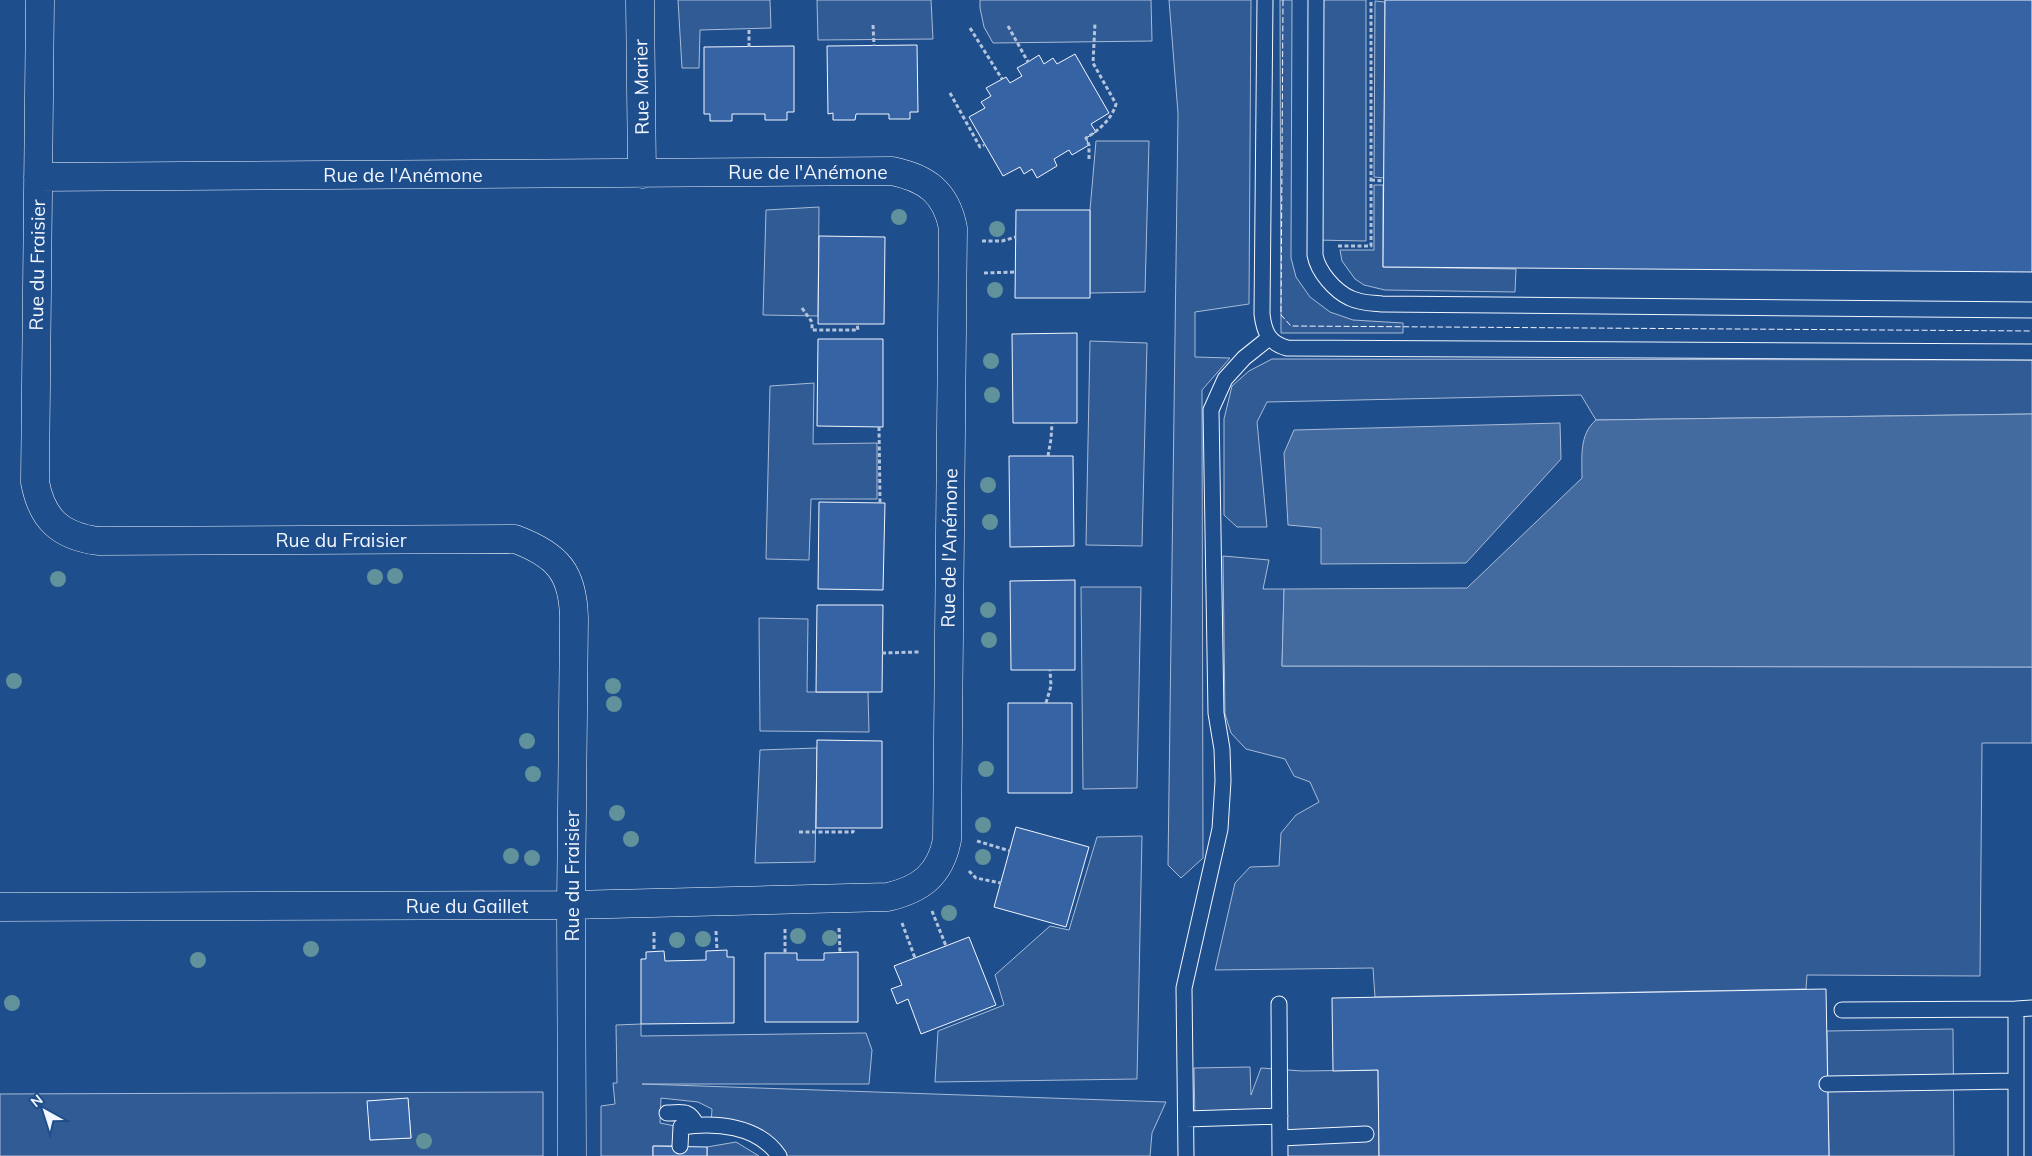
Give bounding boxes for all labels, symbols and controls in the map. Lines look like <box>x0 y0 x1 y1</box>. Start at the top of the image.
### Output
street label: Rue Marier <box>628 39 654 135</box>
street label: Rue de l'Anémone <box>728 160 888 184</box>
street label: Rue de l'Anémone <box>323 163 483 187</box>
street label: Rue du Fraisier <box>24 199 50 331</box>
street label: Rue de l'Anémone <box>936 468 962 628</box>
street label: Rue du Fraisier <box>275 528 407 552</box>
street label: Rue du Fraisier <box>560 810 584 942</box>
street label: Rue du Gaillet <box>406 894 529 918</box>
north arrow <box>20 1086 70 1136</box>
text: N <box>27 1091 47 1111</box>

